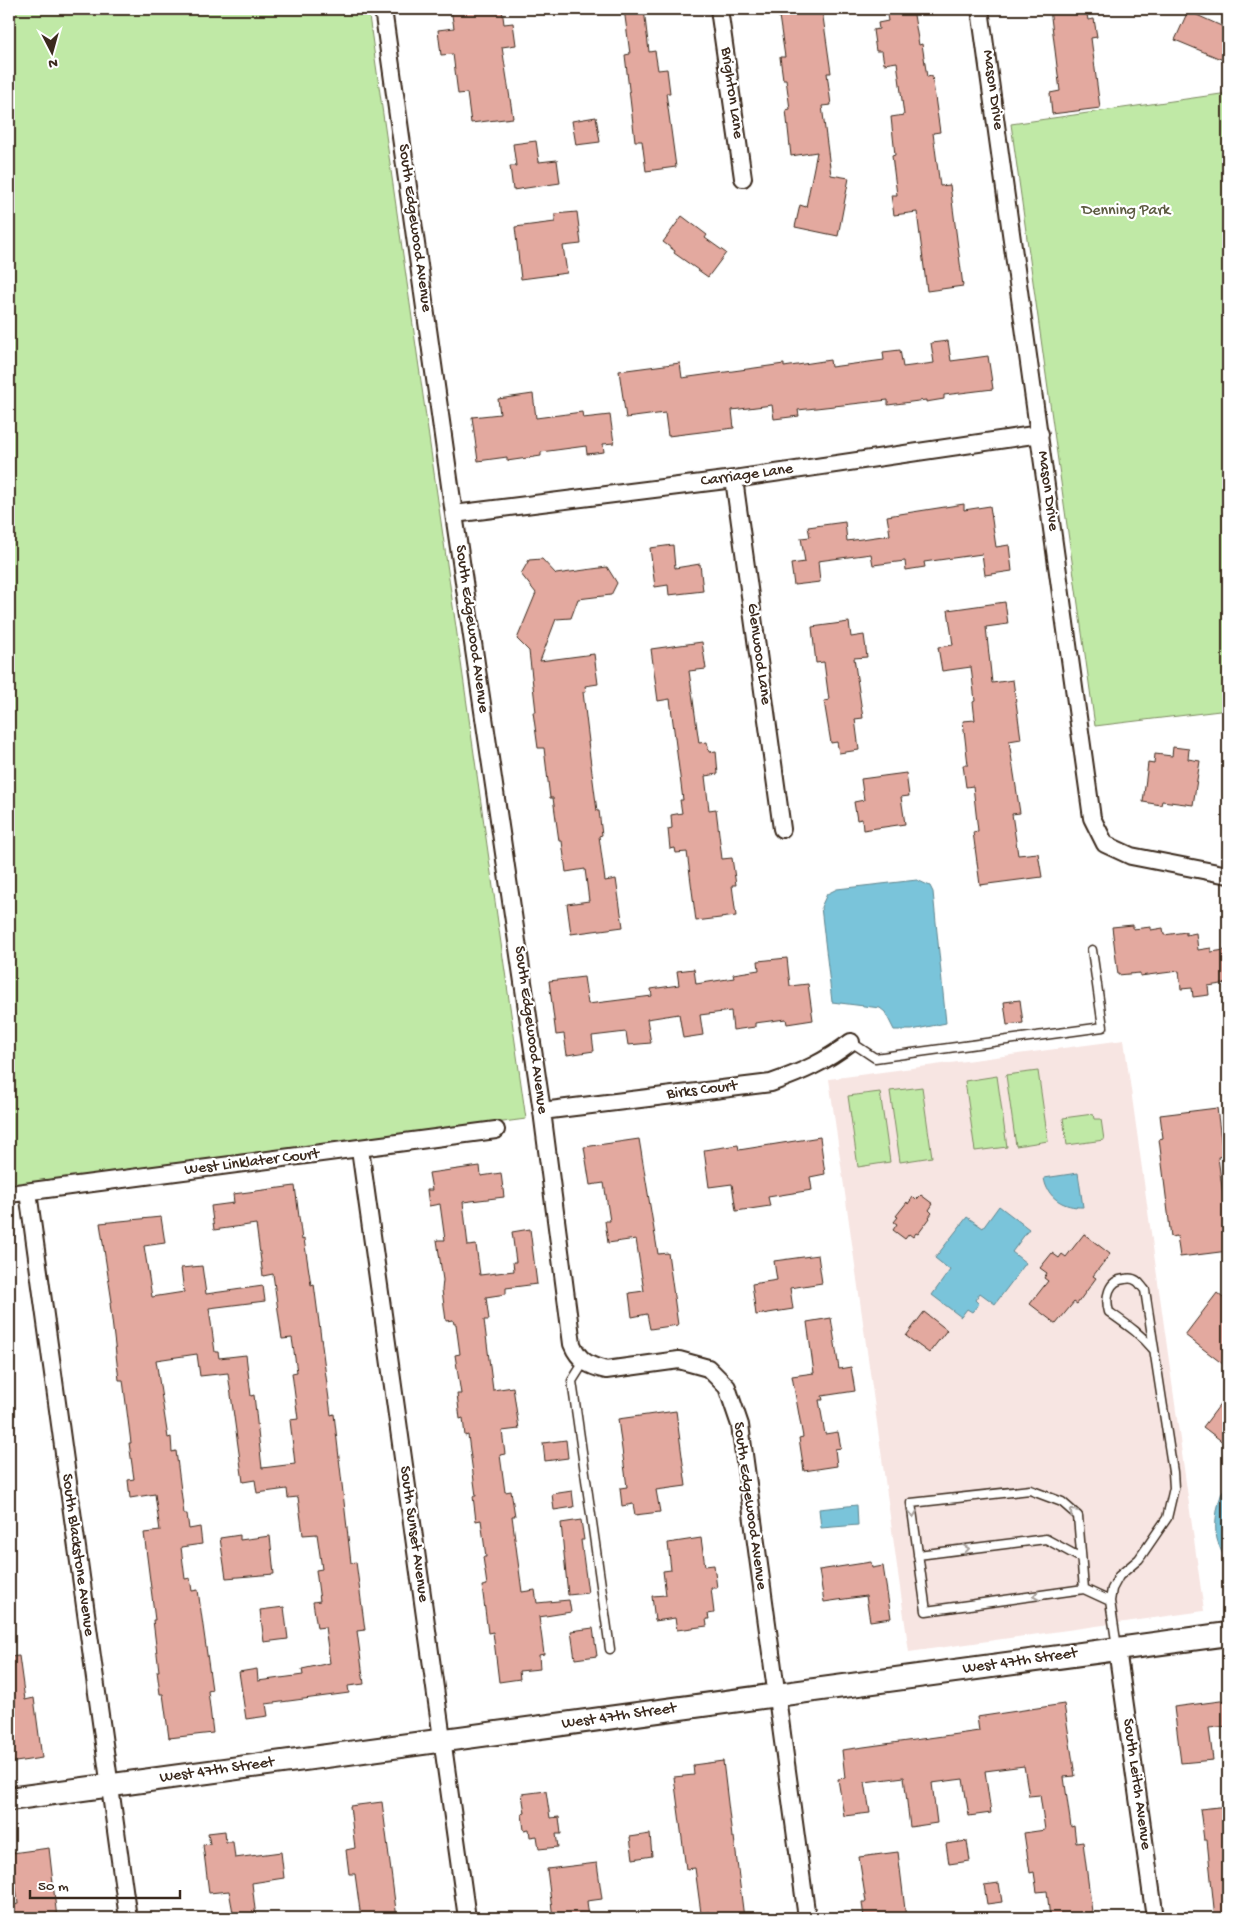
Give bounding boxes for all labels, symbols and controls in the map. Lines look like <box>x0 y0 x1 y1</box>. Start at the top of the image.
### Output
north arrow <box>28 28 78 78</box>
street label: Brighton Lane <box>715 45 747 141</box>
street label: Mason Drive <box>977 49 1007 132</box>
text: N <box>48 54 59 71</box>
street label: South Edgewood Avenue <box>393 143 435 314</box>
park label: Denning Park <box>1081 202 1172 221</box>
street label: Mason Drive <box>1032 450 1062 533</box>
street label: Carriage Lane <box>700 460 795 492</box>
street label: South Edgewood Avenue <box>450 544 492 715</box>
street label: Glenwood Lane <box>741 602 775 707</box>
street label: South Edgewood Avenue <box>509 945 551 1116</box>
street label: Birks Court <box>665 1077 740 1105</box>
street label: West Linklater Court <box>184 1145 322 1181</box>
street label: South Edgewood Avenue <box>728 1421 770 1592</box>
street label: South Sunset Avenue <box>394 1465 432 1604</box>
street label: South Blackstone Avenue <box>56 1473 98 1638</box>
one-way arrow <box>1069 1509 1078 1518</box>
one-way arrow <box>907 1511 918 1519</box>
one-way arrow <box>962 1545 970 1555</box>
one-way arrow <box>1031 1590 1040 1600</box>
street label: West 47th Street <box>961 1644 1080 1679</box>
street label: West 47th Street <box>560 1699 679 1734</box>
street label: South Leitch Avenue <box>1117 1717 1155 1852</box>
street label: West 47th Street <box>158 1753 277 1788</box>
scale bar <box>30 1867 180 1899</box>
text: 50 m <box>38 1878 69 1896</box>

